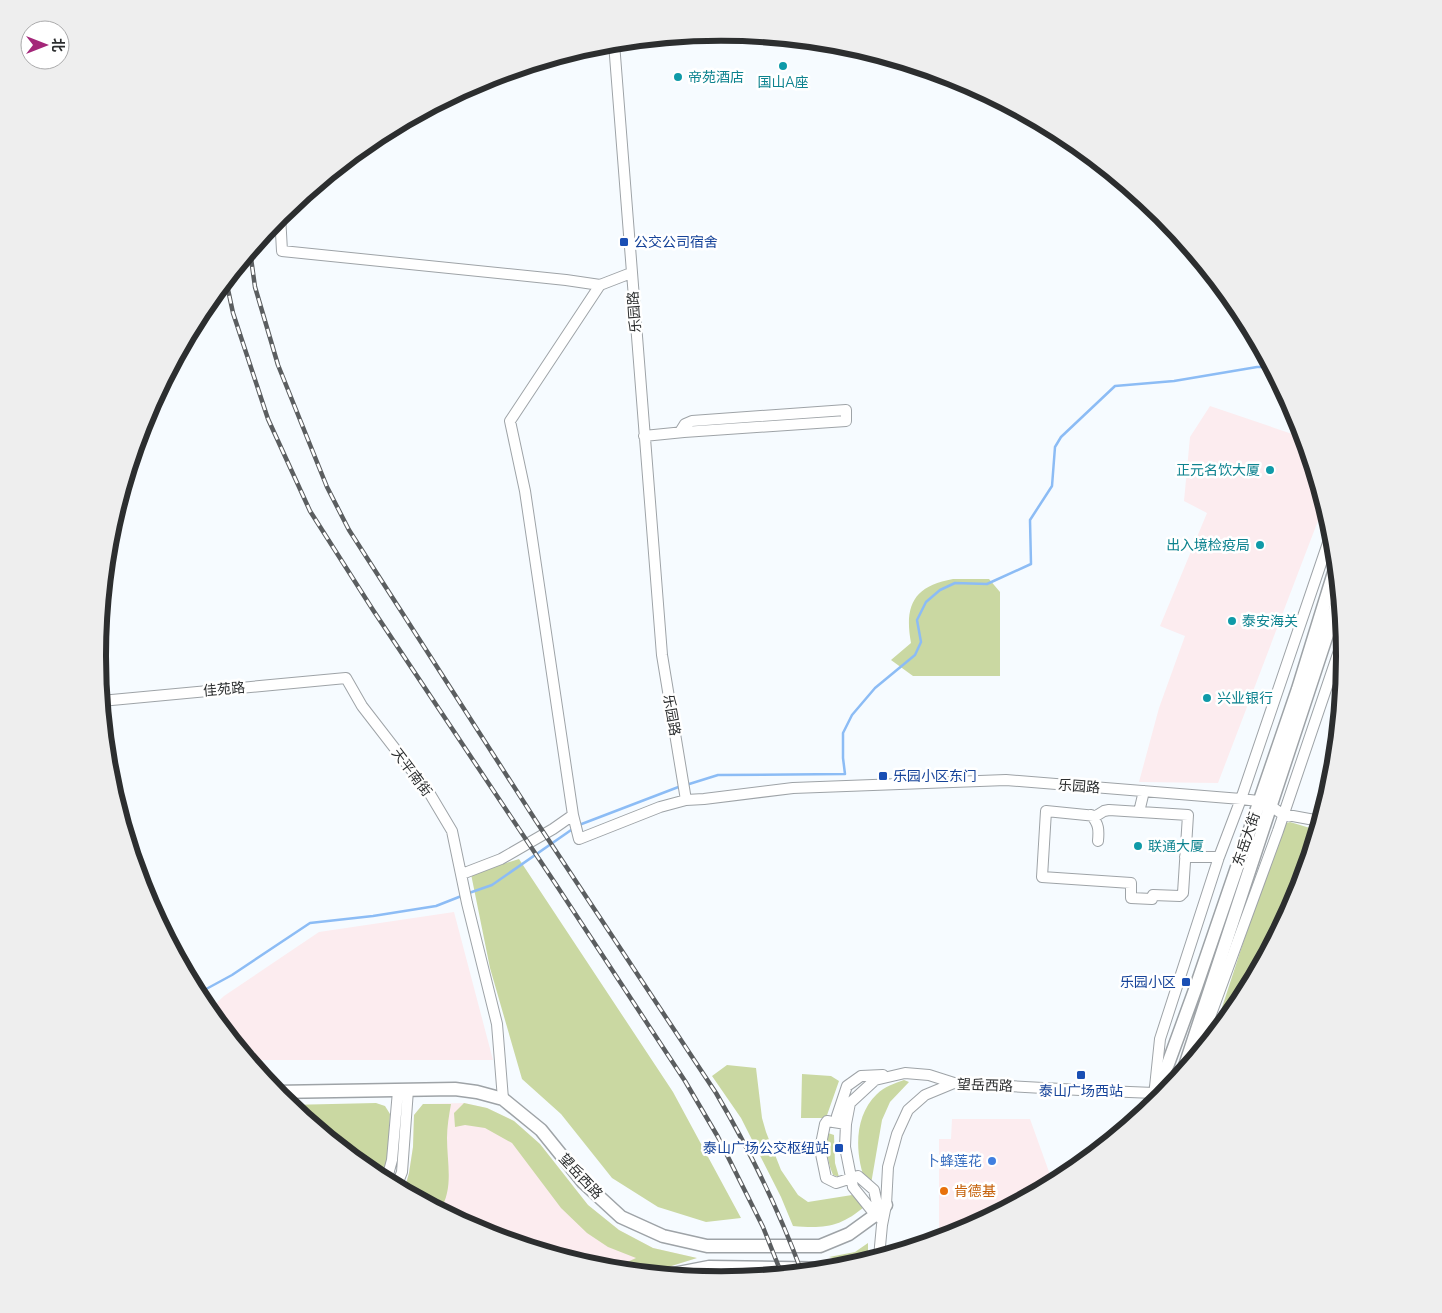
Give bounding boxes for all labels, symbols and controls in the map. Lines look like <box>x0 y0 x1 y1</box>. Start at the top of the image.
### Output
north arrow <box>20 20 70 70</box>
text: 北 <box>50 38 66 52</box>
marker: 国山A座 <box>777 60 789 72</box>
place label: 帝苑酒店 <box>688 69 744 85</box>
marker: 帝苑酒店 <box>672 71 684 83</box>
place label: 国山A座 <box>757 74 809 90</box>
place label: 公交公司宿舍 <box>634 234 718 250</box>
marker: 公交公司宿舍 <box>618 236 630 248</box>
street label: 乐园路 <box>625 290 643 334</box>
place label: 正元名饮大厦 <box>1176 462 1260 478</box>
marker: 正元名饮大厦 <box>1264 464 1276 476</box>
place label: 出入境检疫局 <box>1166 537 1250 553</box>
marker: 出入境检疫局 <box>1254 539 1266 551</box>
place label: 泰安海关 <box>1242 613 1298 629</box>
marker: 泰安海关 <box>1226 615 1238 627</box>
street label: 佳苑路 <box>202 679 246 699</box>
place label: 兴业银行 <box>1217 690 1273 706</box>
marker: 兴业银行 <box>1201 692 1213 704</box>
street label: 乐园路 <box>660 693 684 737</box>
street label: 天平南街 <box>389 745 435 799</box>
place label: 乐园小区东门 <box>893 768 977 784</box>
marker: 乐园小区东门 <box>877 770 889 782</box>
street label: 乐园路 <box>1057 777 1101 795</box>
street label: 东岳大街 <box>1229 810 1263 868</box>
place label: 联通大厦 <box>1148 838 1204 854</box>
marker: 联通大厦 <box>1132 840 1144 852</box>
place label: 乐园小区 <box>1120 974 1176 990</box>
marker: 乐园小区 <box>1180 976 1192 988</box>
marker: 泰山广场西站 <box>1075 1069 1087 1081</box>
street label: 望岳西路 <box>957 1076 1013 1094</box>
place label: 泰山广场西站 <box>1039 1083 1123 1099</box>
place label: 泰山广场公交枢纽站 <box>703 1140 829 1156</box>
marker: 泰山广场公交枢纽站 <box>833 1142 845 1154</box>
street label: 望岳西路 <box>556 1150 606 1202</box>
place label: 卜蜂莲花 <box>926 1153 982 1169</box>
marker: 卜蜂莲花 <box>986 1155 998 1167</box>
place label: 肯德基 <box>954 1183 996 1199</box>
marker: 肯德基 <box>938 1185 950 1197</box>

